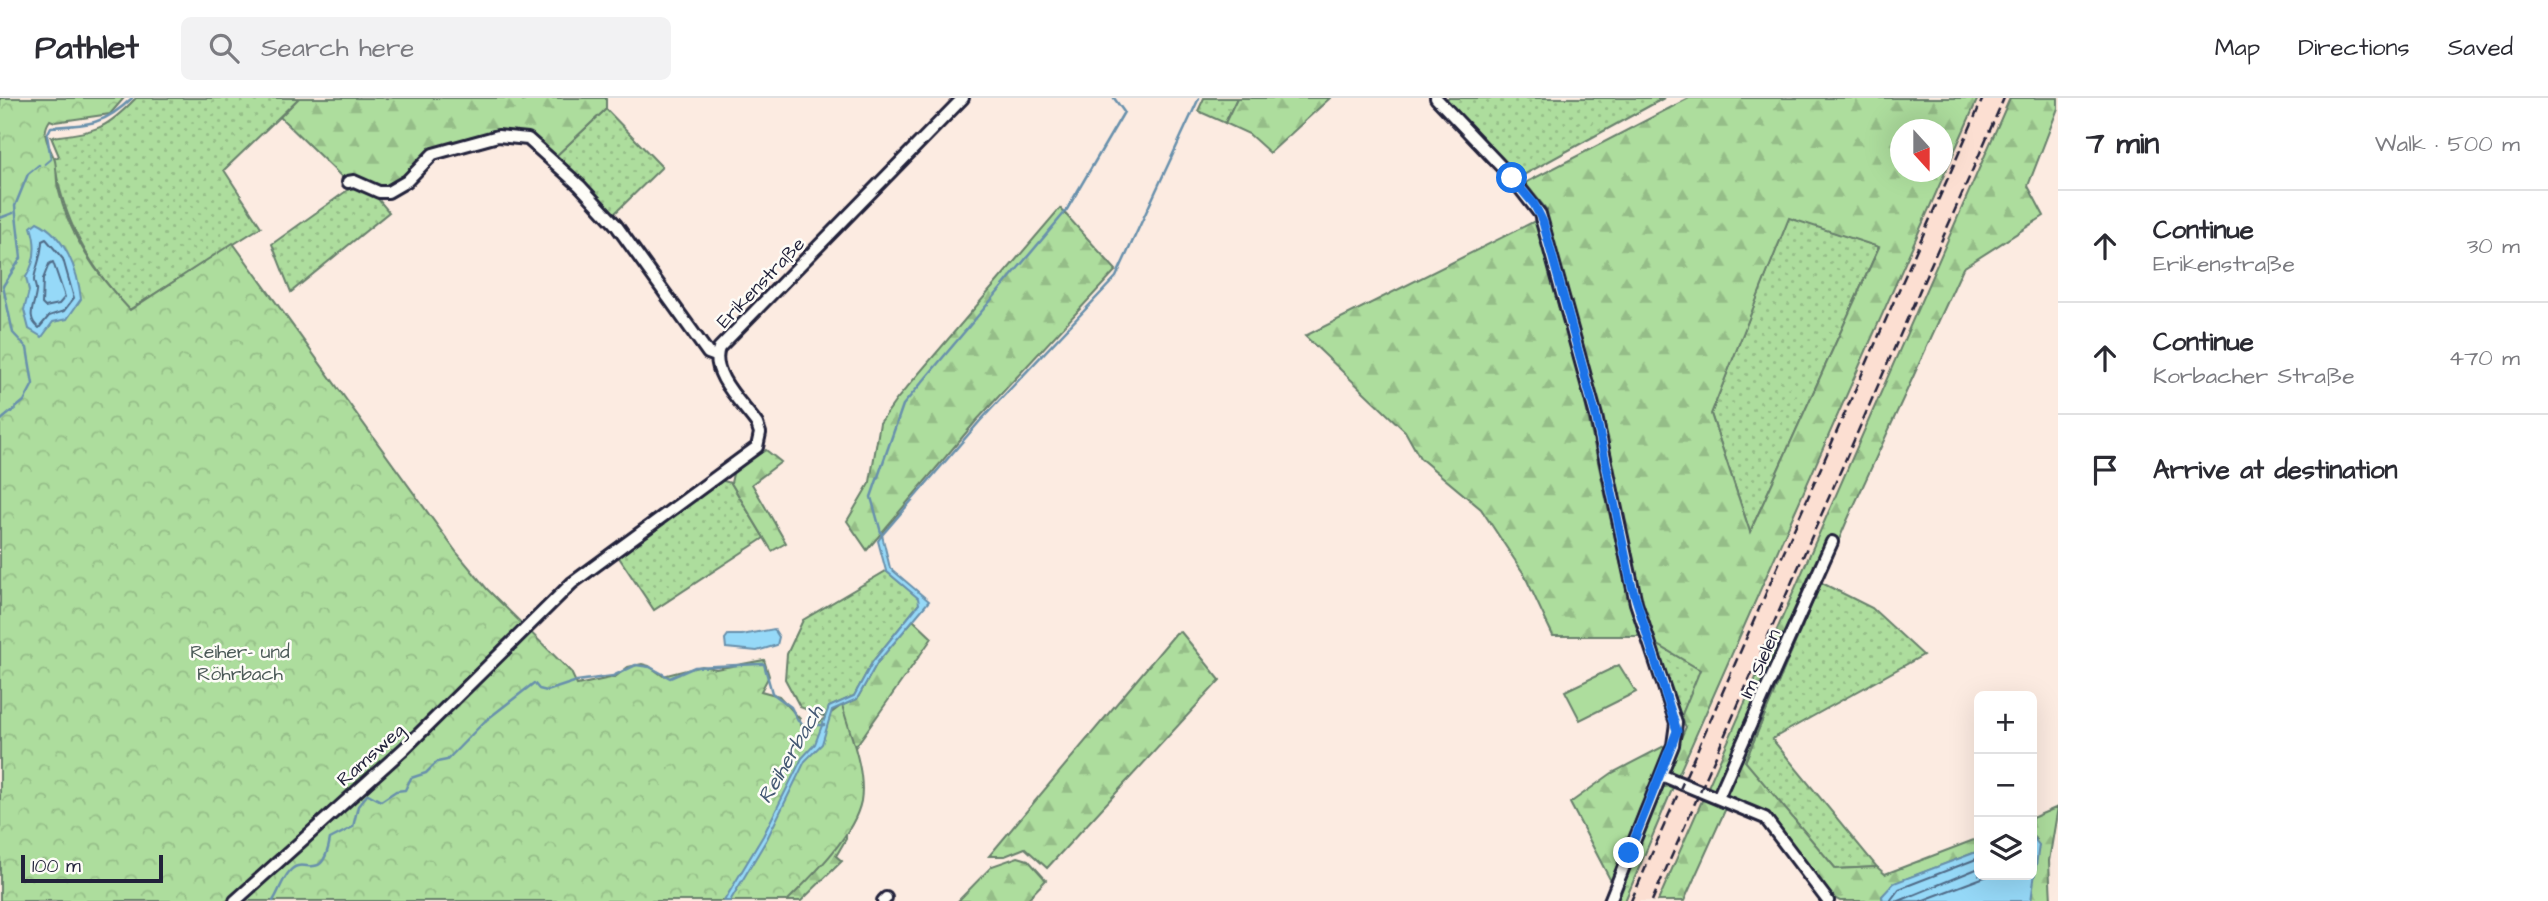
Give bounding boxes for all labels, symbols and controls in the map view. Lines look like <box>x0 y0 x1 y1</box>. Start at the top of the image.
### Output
search box <box>181 17 671 80</box>
text: Pathlet <box>35 25 139 71</box>
icon: search <box>205 29 243 67</box>
text: Search here <box>261 30 414 66</box>
text: Map <box>2215 31 2260 65</box>
text: Directions <box>2298 31 2410 65</box>
text: Saved <box>2448 31 2513 65</box>
north arrow <box>1890 119 1953 182</box>
text: 7 min <box>2086 123 2159 165</box>
text: Walk · 500 m <box>2375 128 2520 160</box>
route start <box>1496 162 1527 193</box>
text: Continue <box>2153 212 2254 248</box>
icon: ahead <box>2086 227 2124 265</box>
text: 30 m <box>2467 230 2520 262</box>
street label: Erikenstraße <box>711 232 812 335</box>
text: Erikenstraße <box>2153 248 2295 280</box>
text: Continue <box>2153 324 2254 360</box>
icon: ahead <box>2086 339 2124 377</box>
text: 470 m <box>2449 342 2520 374</box>
text: Korbacher Straße <box>2153 360 2355 392</box>
icon: arrive <box>2086 451 2124 489</box>
text: Arrive at destination <box>2153 452 2398 488</box>
street label: Im Sielen <box>1733 625 1788 703</box>
park label: Reiher- und Röhrbach <box>190 639 290 688</box>
map controls <box>1974 691 2037 880</box>
button: + <box>1974 691 2037 754</box>
water label: Reiherbach <box>751 698 831 809</box>
street label: Ramsweg <box>331 717 412 794</box>
button: − <box>1974 754 2037 817</box>
button: layers <box>1974 817 2037 880</box>
route end <box>1613 837 1644 868</box>
scale bar <box>21 852 163 884</box>
text: 100 m <box>32 853 81 880</box>

